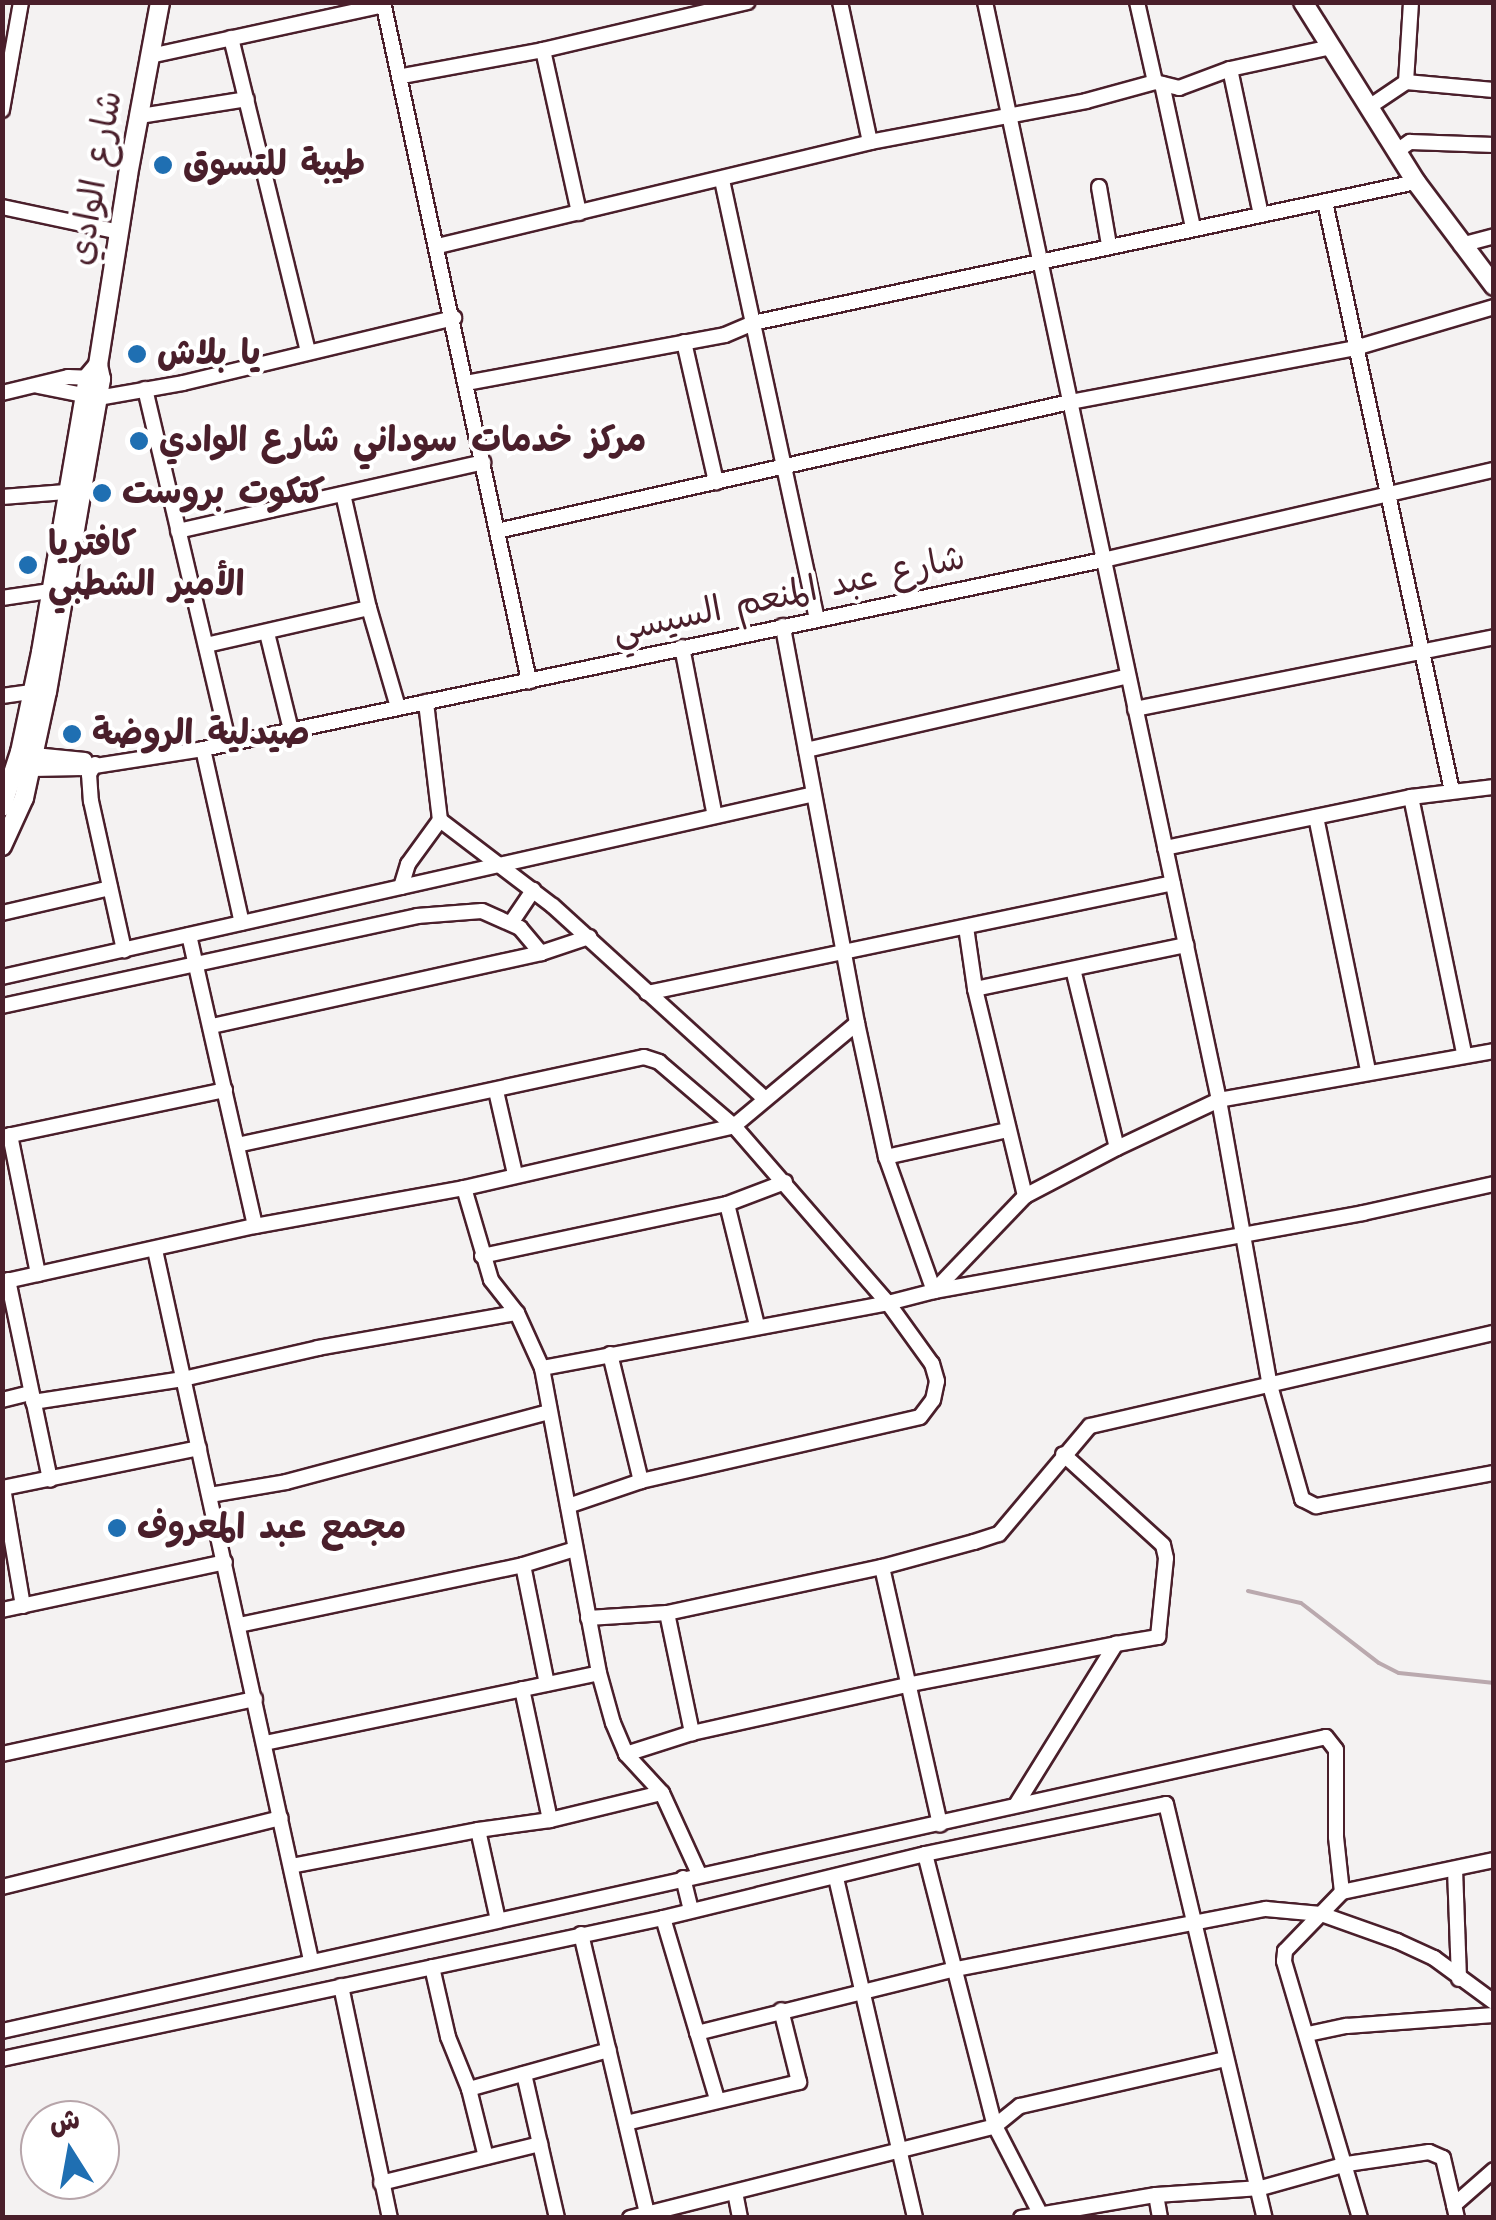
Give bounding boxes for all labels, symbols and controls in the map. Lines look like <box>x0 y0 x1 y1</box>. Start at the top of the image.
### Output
street label: شارع الوادي <box>60 87 132 269</box>
place label: طيبة للتسوق <box>183 144 366 186</box>
marker: طيبة للتسوق <box>152 154 174 176</box>
place label: يا بلاش <box>157 333 261 375</box>
marker: يا بلاش <box>126 343 148 365</box>
place label: مركز خدمات سوداني شارع الوادي <box>159 420 646 462</box>
marker: مركز خدمات سوداني شارع الوادي <box>128 430 150 452</box>
place label: كتكوت بروست <box>122 472 325 514</box>
marker: كتكوت بروست <box>91 482 113 504</box>
place label: كافتريا الأمير الشطبي <box>48 524 244 606</box>
street label: شارع عبد المنعم السيسي <box>609 537 969 653</box>
marker: كافتريا الأمير الشطبي <box>17 554 39 576</box>
place label: صيدلية الروضة <box>92 713 310 755</box>
marker: صيدلية الروضة <box>61 723 83 745</box>
place label: مجمع عبد المعروف <box>137 1507 406 1549</box>
marker: مجمع عبد المعروف <box>106 1517 128 1539</box>
north arrow <box>20 2100 120 2200</box>
text: ش <box>46 2100 83 2144</box>

